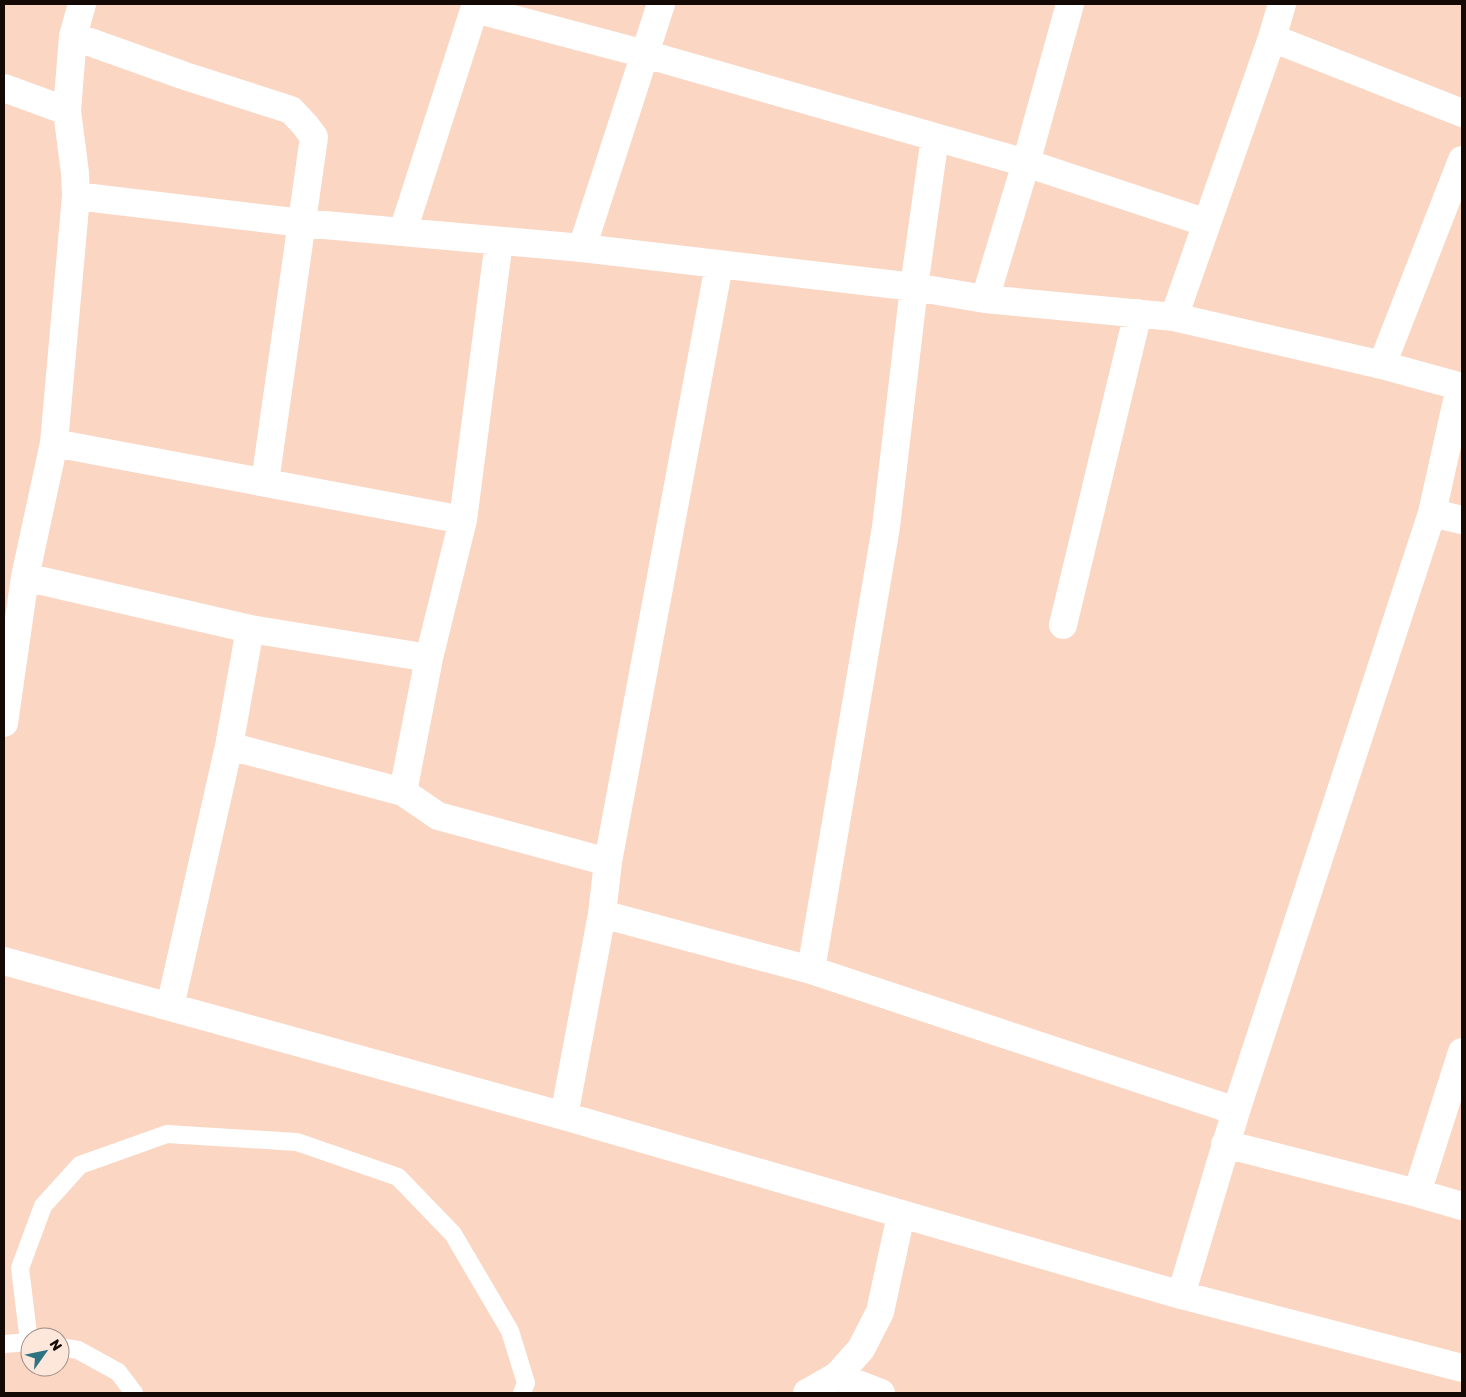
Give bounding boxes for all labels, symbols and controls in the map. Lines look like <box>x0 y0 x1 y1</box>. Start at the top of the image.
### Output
north arrow <box>20 1327 70 1377</box>
text: N <box>46 1336 65 1354</box>

